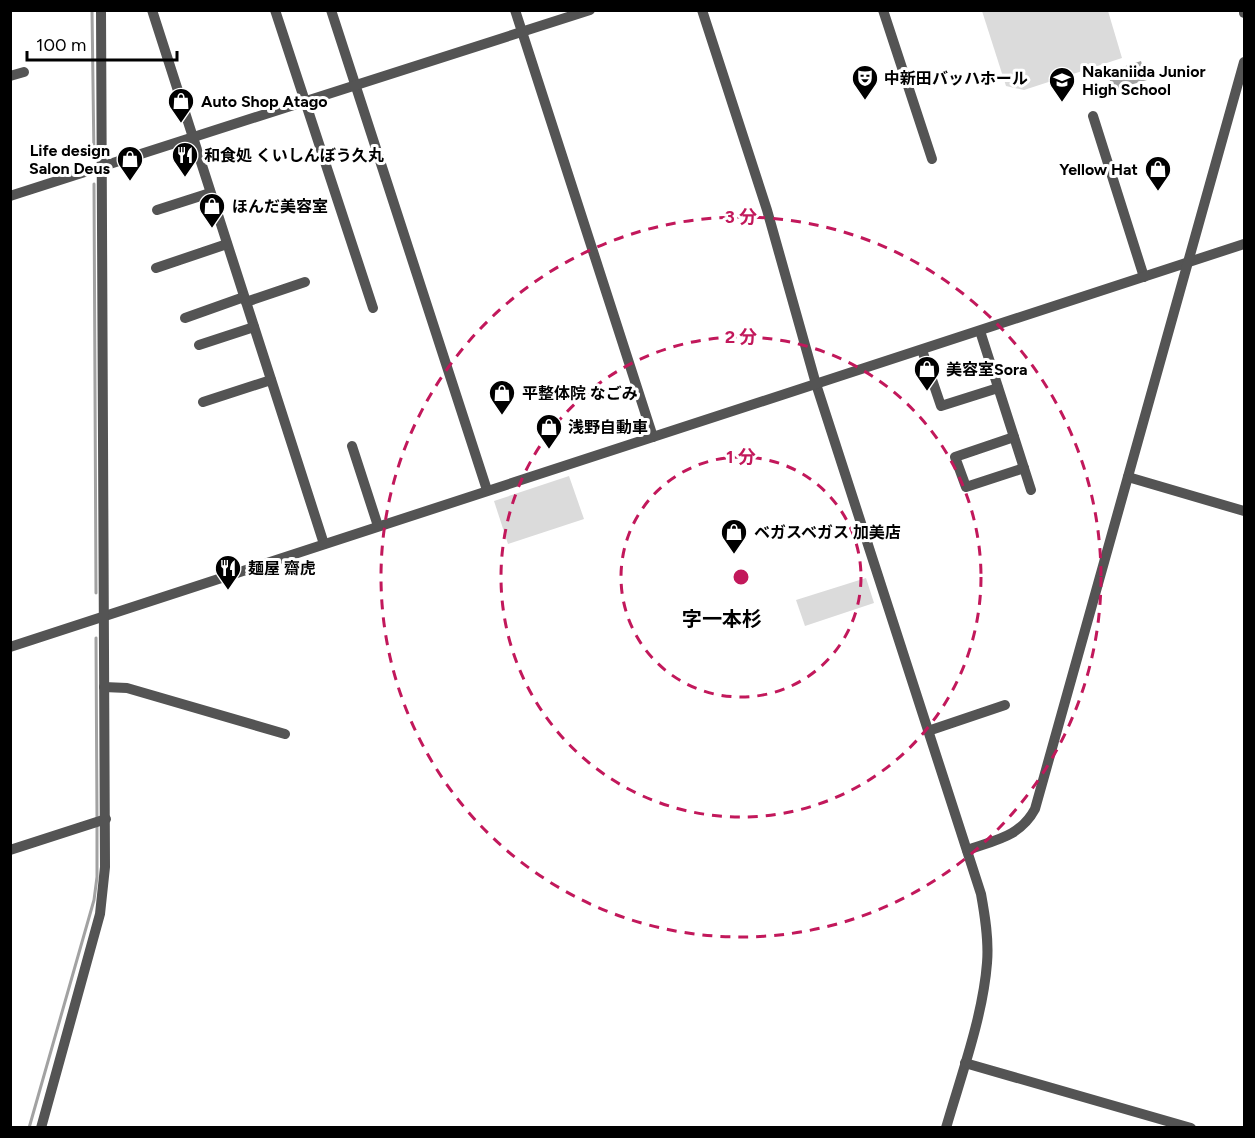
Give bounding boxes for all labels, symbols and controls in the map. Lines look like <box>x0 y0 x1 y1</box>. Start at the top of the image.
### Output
scale bar <box>27 24 177 62</box>
text: 100 m <box>36 34 86 56</box>
place label: Nakaniida Junior High School <box>1082 62 1206 99</box>
theatre icon: 中新田バッハホール <box>850 63 880 101</box>
school or university icon: Nakaniida Junior High School <box>1047 65 1077 103</box>
place label: 中新田バッハホール <box>884 69 1028 88</box>
shop icon: Auto Shop Atago <box>166 86 196 124</box>
place label: Auto Shop Atago <box>201 92 328 111</box>
restaurant icon: 和食処 くいしんぼう久丸 <box>170 140 200 178</box>
place label: Life design Salon Deus <box>29 141 111 178</box>
shop icon: Life design Salon Deus <box>115 144 145 182</box>
place label: 和食処 くいしんぼう久丸 <box>204 146 384 165</box>
shop icon: Yellow Hat <box>1143 154 1173 192</box>
place label: Yellow Hat <box>1059 160 1138 179</box>
shop icon: ほんだ美容室 <box>197 191 227 229</box>
place label: ほんだ美容室 <box>232 197 328 216</box>
text: 3 分 <box>725 206 757 228</box>
text: 2 分 <box>725 326 757 348</box>
shop icon: 美容室Sora <box>912 354 942 392</box>
place label: 美容室Sora <box>946 360 1028 379</box>
shop icon: 平整体院 なごみ <box>487 378 517 416</box>
place label: 平整体院 なごみ <box>522 384 638 403</box>
shop icon: 浅野自動車 <box>534 412 564 450</box>
place label: 浅野自動車 <box>568 418 648 437</box>
text: 1 分 <box>726 446 756 468</box>
shop icon: ベガスベガス 加美店 <box>719 517 749 555</box>
place label: ベガスベガス 加美店 <box>754 523 901 542</box>
restaurant icon: 麺屋 齋虎 <box>213 553 243 591</box>
place label: 麺屋 齋虎 <box>248 559 316 578</box>
centre of rings <box>731 567 751 587</box>
district label: 字一本杉 <box>682 607 762 631</box>

